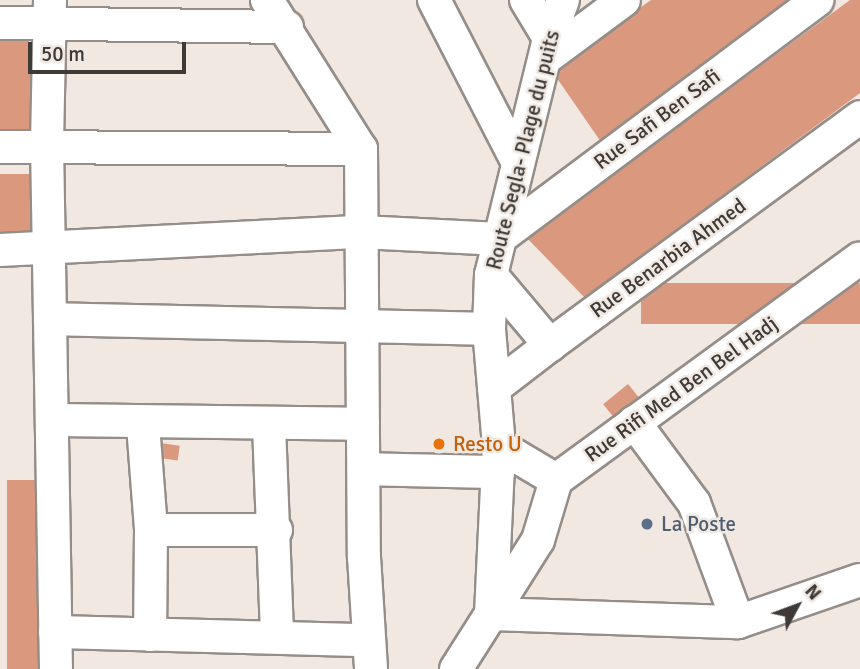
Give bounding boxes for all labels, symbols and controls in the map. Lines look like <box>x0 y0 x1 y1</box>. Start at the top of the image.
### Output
scale bar <box>32 28 189 72</box>
street label: Route Segla- Plage du puits <box>481 28 565 272</box>
text: 50 m <box>41 41 85 67</box>
street label: Rue Safi Ben Safi <box>589 63 725 175</box>
street label: Rue Benarbia Ahmed <box>585 193 751 323</box>
street label: Rue Rifi Med Ben Bel Hadj <box>580 311 782 467</box>
place label: Resto U <box>453 431 522 457</box>
marker: Resto U <box>431 436 447 452</box>
place label: La Poste <box>661 511 736 537</box>
marker: La Poste <box>639 516 655 532</box>
north arrow <box>762 571 832 641</box>
text: N <box>799 579 826 605</box>

